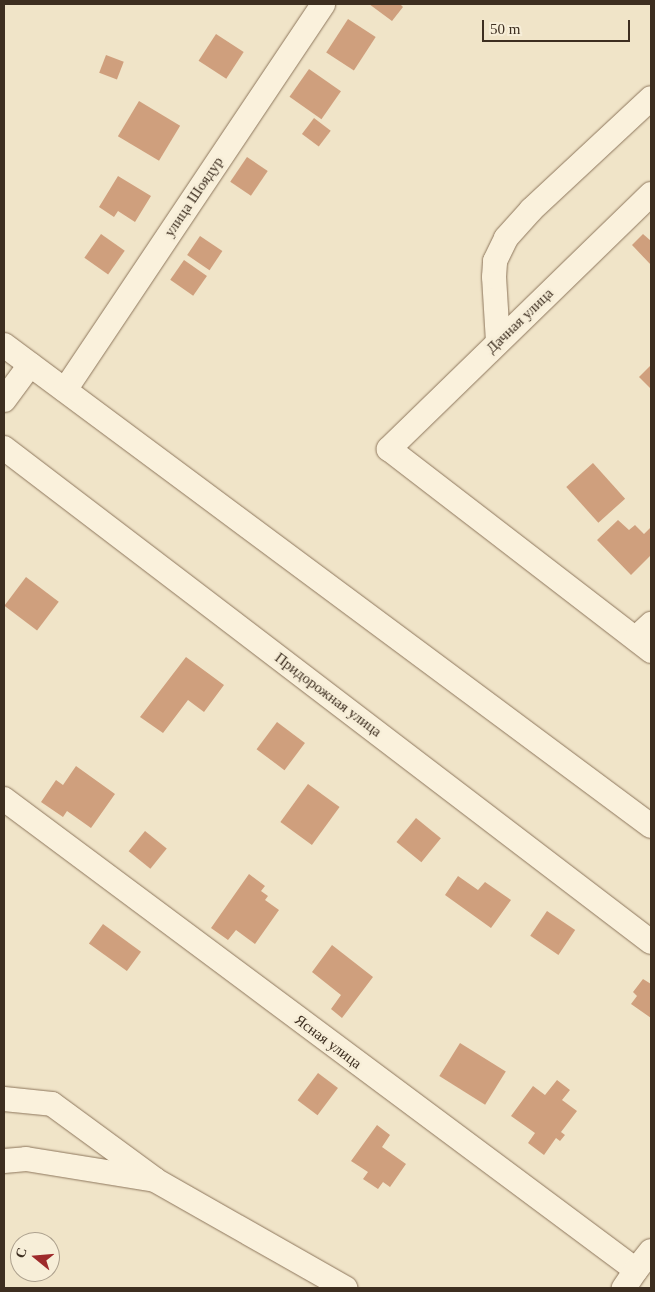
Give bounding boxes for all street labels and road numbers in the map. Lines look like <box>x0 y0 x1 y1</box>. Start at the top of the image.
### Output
street label: улица Шоядур <box>161 154 227 240</box>
street label: Дачная улица <box>483 285 557 357</box>
street label: Придорожная улица <box>271 649 385 741</box>
street label: Ясная улица <box>291 1011 365 1073</box>

